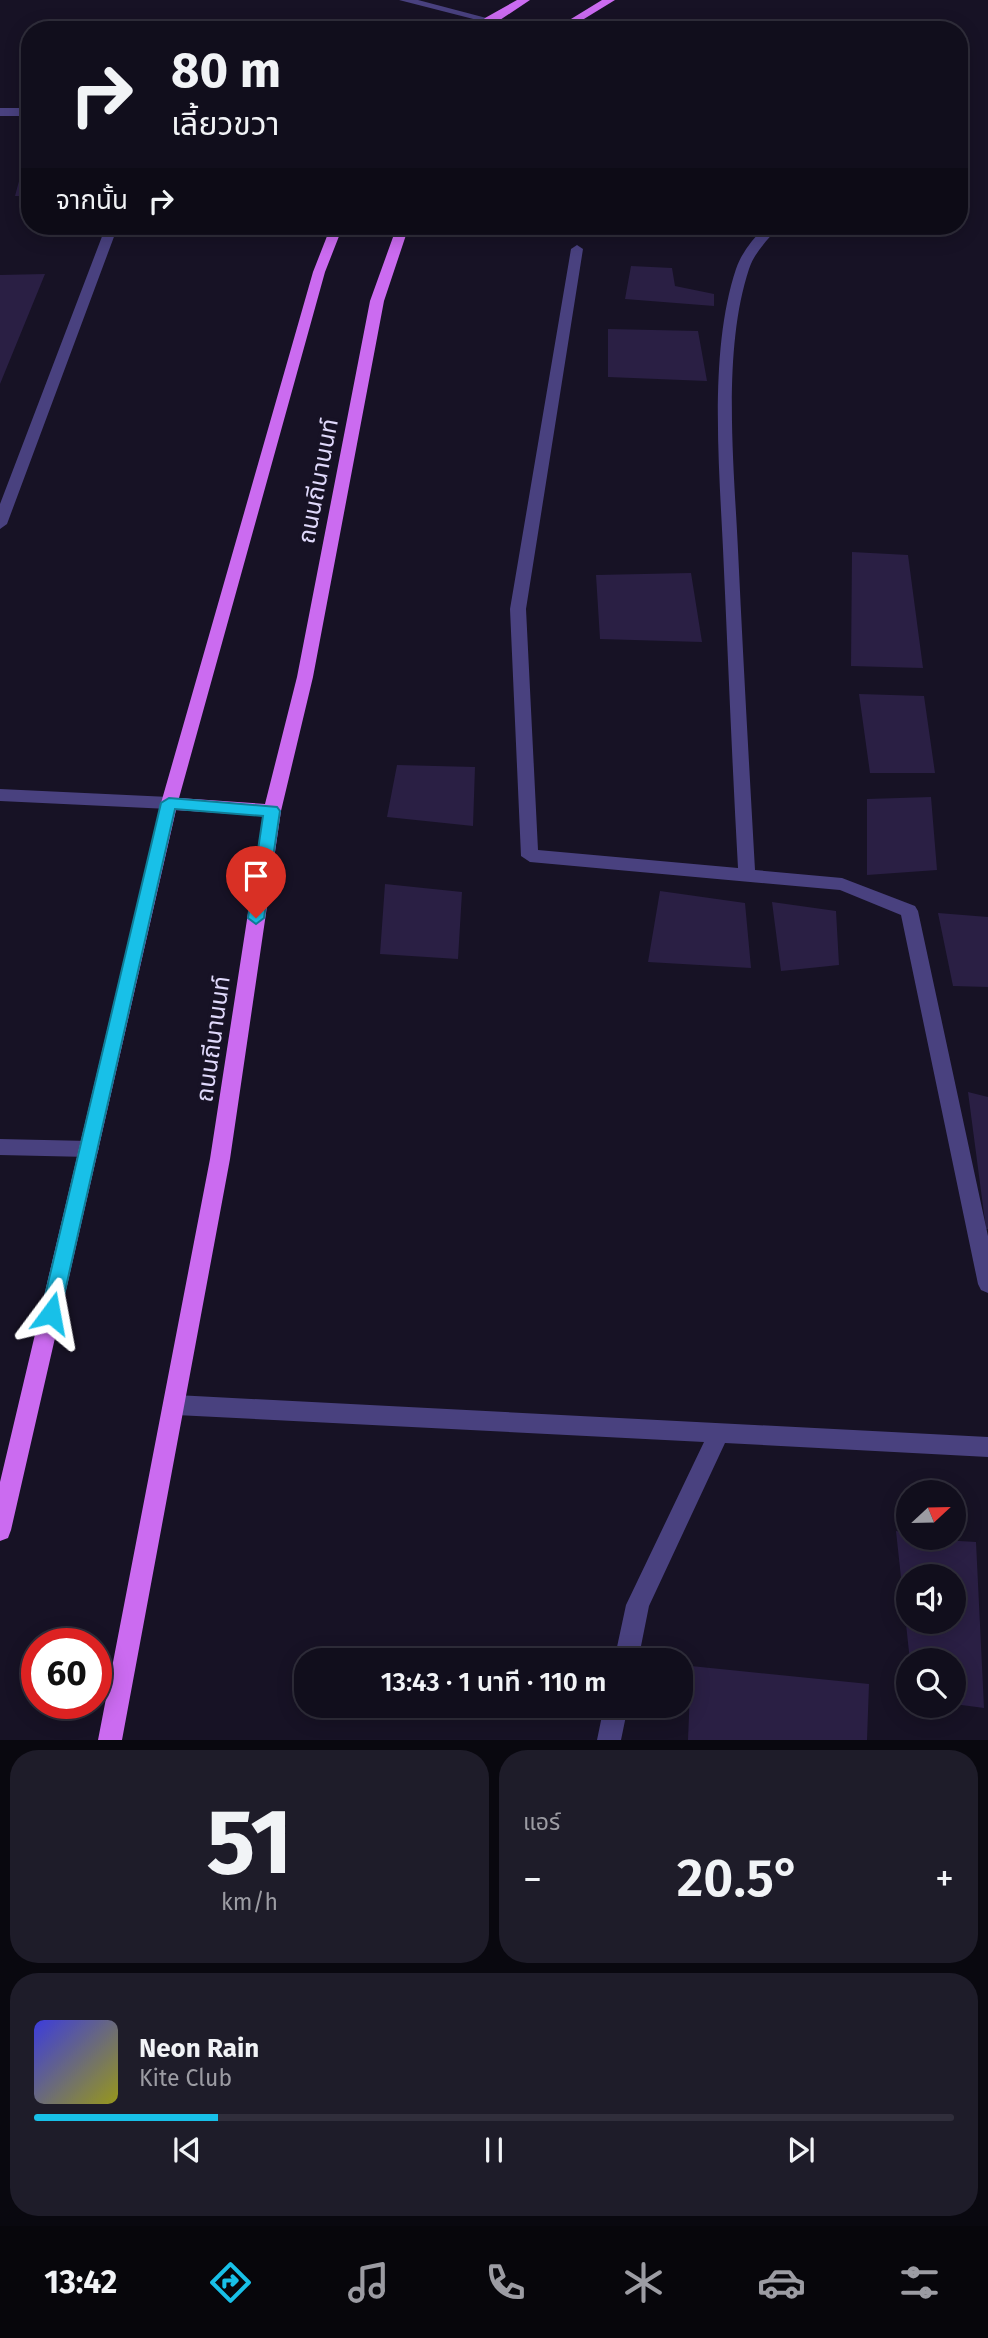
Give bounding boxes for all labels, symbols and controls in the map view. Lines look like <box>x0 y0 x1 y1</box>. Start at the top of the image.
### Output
text: 80 m <box>171 41 281 100</box>
icon: right <box>56 49 147 140</box>
text: เลี้ยวขวา <box>171 105 279 143</box>
icon: right <box>142 182 180 220</box>
text: จากนั้น <box>56 185 128 216</box>
street label: ถนนถีนานนท์ <box>292 416 344 546</box>
pin <box>226 846 286 918</box>
icon: arrive <box>237 857 275 895</box>
street label: ถนนถีนานนท์ <box>190 974 236 1104</box>
position arrow <box>14 1276 88 1350</box>
north arrow <box>896 1480 966 1550</box>
map controls <box>896 1480 966 1718</box>
button: sound <box>896 1564 966 1634</box>
speed limit sign: 60 <box>21 1628 112 1719</box>
button: search <box>896 1648 966 1718</box>
text: 13:43 · 1 นาที · 110 m <box>381 1667 606 1698</box>
text: 51 <box>207 1788 292 1897</box>
text: แอร์ <box>523 1808 560 1836</box>
text: 20.5° <box>677 1847 800 1910</box>
text: − <box>523 1856 542 1902</box>
text: + <box>935 1856 954 1902</box>
text: km/h <box>221 1888 278 1916</box>
text: Neon Rain <box>139 2033 259 2064</box>
text: Kite Club <box>139 2064 232 2092</box>
icon: previous <box>168 2131 206 2169</box>
icon: pause <box>475 2131 513 2169</box>
icon: next <box>782 2131 820 2169</box>
icon: directions <box>206 2258 255 2307</box>
icon: music <box>344 2258 393 2307</box>
icon: phone <box>481 2258 530 2307</box>
icon: climate <box>619 2258 668 2307</box>
icon: car <box>757 2258 806 2307</box>
icon: filters <box>895 2258 944 2307</box>
text: 13:42 <box>44 2263 117 2301</box>

